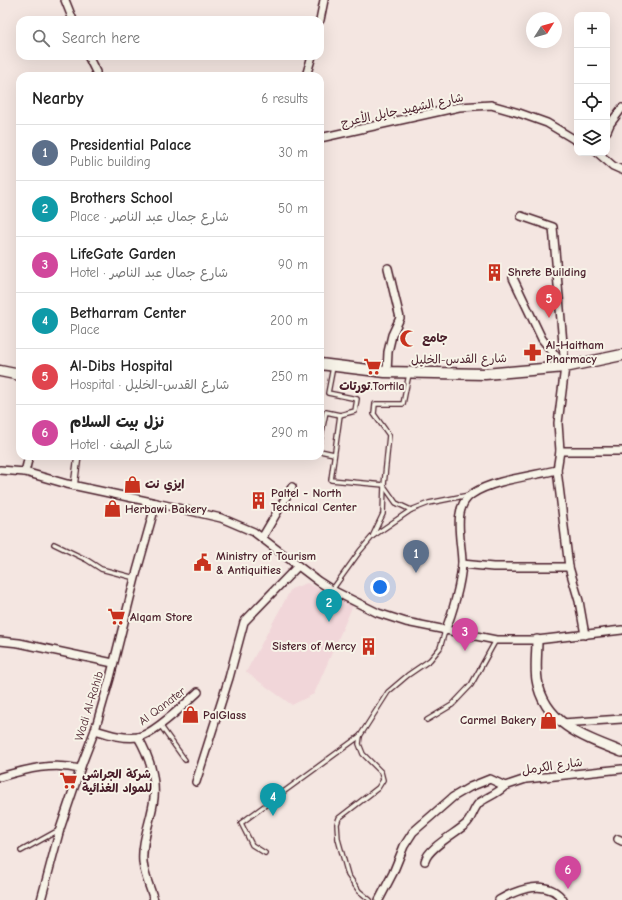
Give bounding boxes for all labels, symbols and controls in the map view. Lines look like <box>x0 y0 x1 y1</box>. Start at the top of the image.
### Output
north arrow <box>526 12 562 48</box>
map controls <box>574 12 610 156</box>
button: + <box>574 12 610 48</box>
search box <box>16 16 324 60</box>
icon: search <box>30 27 52 49</box>
text: Search here <box>62 29 140 47</box>
button: − <box>574 48 610 84</box>
button: locate <box>574 84 610 120</box>
text: Nearby <box>32 89 83 108</box>
street label: شارع الشهيد جايل الأعرج <box>339 89 465 132</box>
text: 6 results <box>261 91 308 106</box>
button: layers <box>574 120 610 156</box>
text: Presidential Palace <box>70 136 191 154</box>
text: 1 <box>42 145 48 160</box>
text: 30 m <box>278 145 308 160</box>
text: Public building <box>70 154 151 169</box>
text: Brothers School <box>70 189 173 207</box>
text: 2 <box>42 201 48 216</box>
text: 50 m <box>278 201 308 216</box>
text: Place · شارع جمال عبد الناصر <box>70 209 229 224</box>
text: LifeGate Garden <box>70 245 176 263</box>
text: 3 <box>42 257 48 272</box>
text: 90 m <box>278 257 308 272</box>
building icon: Shrete Building <box>485 262 505 282</box>
text: Hotel · شارع جمال عبد الناصر <box>70 265 228 280</box>
place label: Shrete Building <box>508 265 587 279</box>
pin: 5 <box>536 285 562 318</box>
text: Betharram Center <box>70 304 186 322</box>
text: 4 <box>42 313 48 328</box>
text: 200 m <box>270 313 308 328</box>
text: Place <box>70 322 100 337</box>
mosque icon: جامع <box>399 328 419 348</box>
place label: جامع <box>422 331 448 347</box>
place label: Al-Haitham Pharmacy <box>546 338 604 366</box>
pharmacy icon: Al-Haitham Pharmacy <box>523 342 543 362</box>
street label: شارع القدس-الخليل <box>411 351 507 369</box>
text: Al-Dibs Hospital <box>70 357 173 375</box>
supermarket icon: تورتات.Tortila <box>362 357 382 377</box>
text: 5 <box>42 369 48 384</box>
text: 250 m <box>271 369 308 384</box>
text: Hospital · شارع القدس-الخليل <box>70 377 229 392</box>
place label: تورتات.Tortila <box>339 379 405 394</box>
text: نزل بيت السلام <box>70 413 164 431</box>
text: 6 <box>42 425 48 440</box>
text: 290 m <box>271 425 308 440</box>
text: Hotel · شارع الصف <box>70 437 173 452</box>
shop icon: ايزي نت <box>122 474 142 494</box>
place label: ايزي نت <box>145 477 184 493</box>
place label: Paltel - North Technical Center <box>271 486 357 514</box>
building icon: Paltel - North Technical Center <box>248 490 268 510</box>
shop icon: Herbawi Bakery <box>102 499 122 519</box>
place label: Herbawi Bakery <box>125 502 207 516</box>
pin: 1 <box>403 540 429 573</box>
place label: Ministry of Tourism & Antiquities <box>216 549 316 577</box>
public building icon: Ministry of Tourism & Antiquities <box>193 553 213 573</box>
your location <box>370 577 390 597</box>
pin: 2 <box>316 589 342 622</box>
supermarket icon: Alqam Store <box>107 607 127 627</box>
place label: Alqam Store <box>130 610 192 624</box>
pin: 3 <box>452 618 478 651</box>
building icon: Sisters of Mercy <box>359 636 379 656</box>
place label: Sisters of Mercy <box>272 639 356 653</box>
street label: Wadi Al-Rahib <box>72 669 106 743</box>
street label: Al Qanater <box>136 684 188 728</box>
shop icon: PalGlass <box>180 705 200 725</box>
place label: PalGlass <box>203 708 246 722</box>
shop icon: Carmel Bakery <box>539 710 559 730</box>
place label: Carmel Bakery <box>460 713 536 727</box>
street label: شارع الكرمل <box>521 755 584 779</box>
place label: شركة الجراشي للمواد الغذائية <box>82 767 152 796</box>
supermarket icon: شركة الجراشي للمواد الغذائية <box>59 771 79 791</box>
pin: 4 <box>260 783 286 816</box>
pin: 6 <box>555 856 581 889</box>

